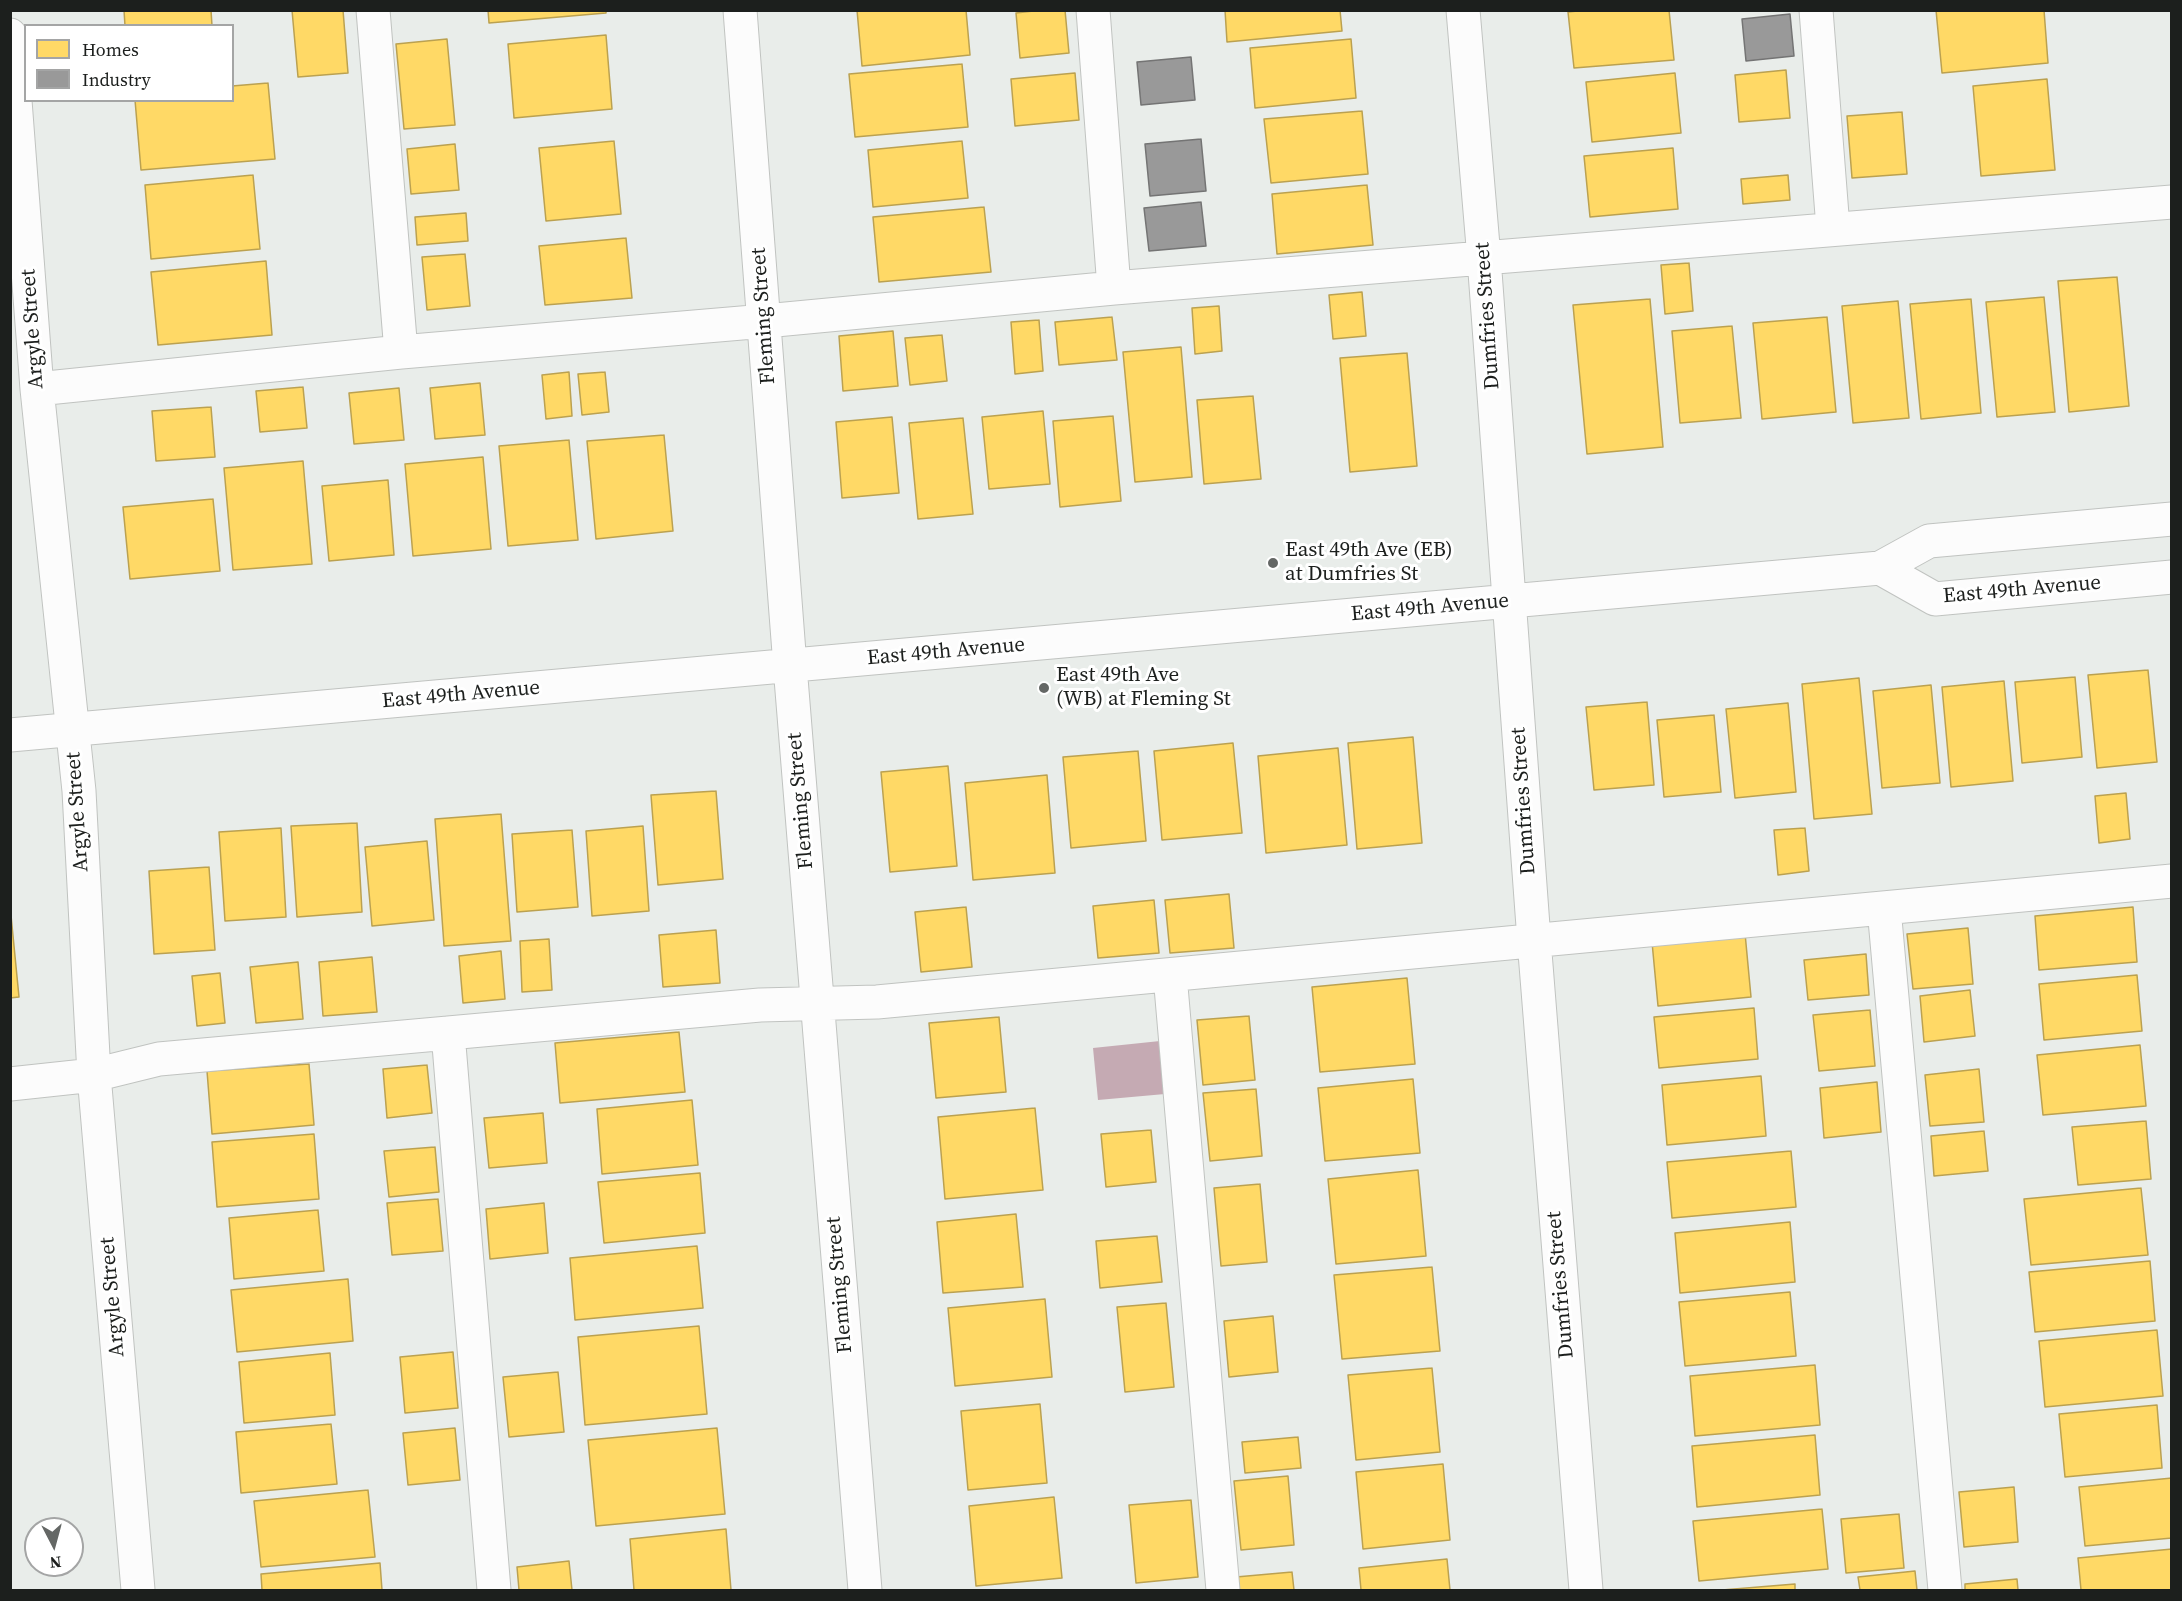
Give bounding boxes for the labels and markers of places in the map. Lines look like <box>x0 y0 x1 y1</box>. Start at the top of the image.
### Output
place label: East 49th Ave (EB) at Dumfries St <box>1285 538 1453 588</box>
marker: East 49th Ave (EB) at Dumfries St <box>1266 556 1280 570</box>
place label: East 49th Ave (WB) at Fleming St <box>1056 663 1231 713</box>
marker: East 49th Ave (WB) at Fleming St <box>1037 681 1051 695</box>

